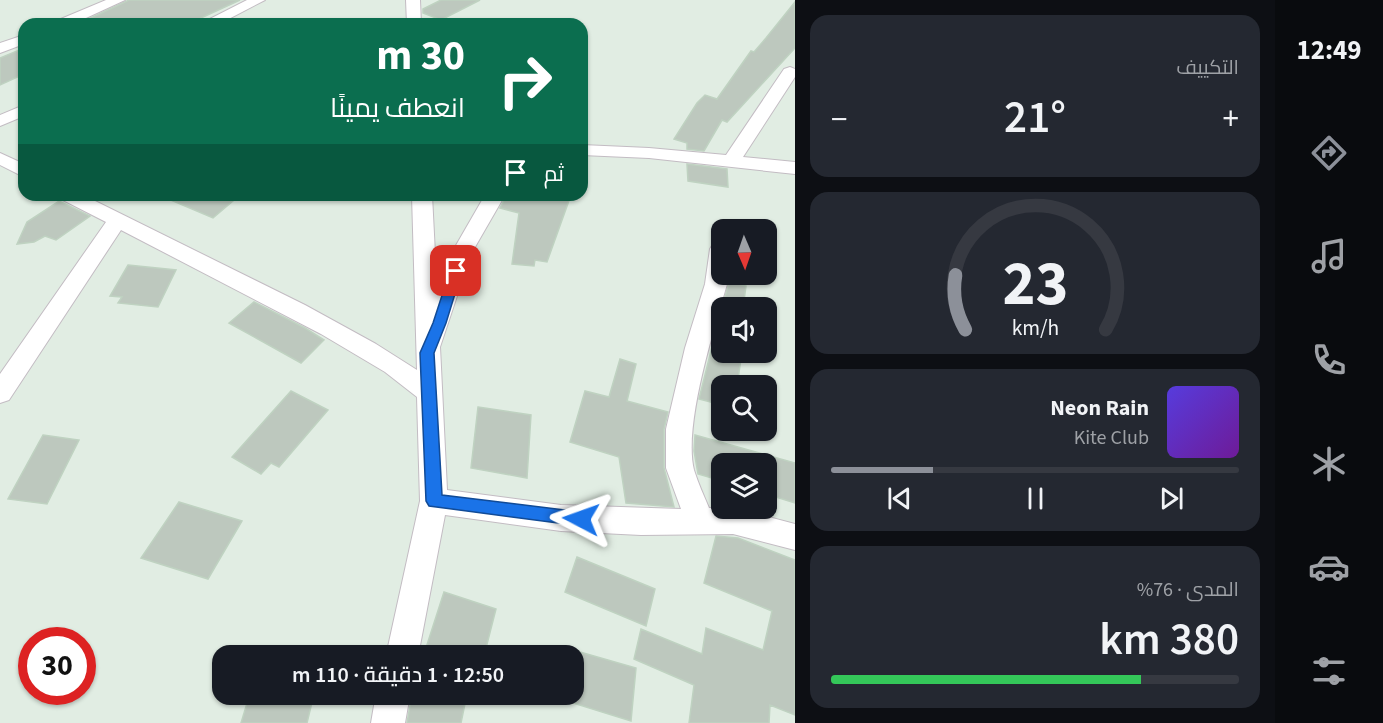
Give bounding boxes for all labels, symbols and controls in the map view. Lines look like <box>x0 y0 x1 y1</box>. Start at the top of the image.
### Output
text: 30 m <box>376 26 465 86</box>
text: 12:49 <box>1296 31 1362 70</box>
icon: right <box>486 42 564 120</box>
text: التكييف <box>1176 54 1239 82</box>
text: 21° <box>1004 86 1066 150</box>
text: انعطف يمينًا <box>330 89 465 128</box>
text: − <box>831 96 847 143</box>
text: + <box>1223 96 1239 143</box>
icon: directions <box>1308 132 1350 174</box>
icon: arrive <box>499 156 532 189</box>
text: ثم <box>544 158 564 190</box>
north arrow <box>711 219 777 285</box>
map controls <box>711 219 777 519</box>
icon: music <box>1308 235 1350 277</box>
text: 23 <box>1002 240 1068 329</box>
pin <box>430 245 481 296</box>
icon: arrive <box>439 254 472 287</box>
button: sound <box>711 297 777 363</box>
text: km/h <box>1011 313 1059 344</box>
icon: phone <box>1308 339 1350 381</box>
button: search <box>711 375 777 441</box>
text: Neon Rain <box>1050 392 1149 424</box>
text: Kite Club <box>1074 424 1149 452</box>
icon: climate <box>1308 443 1350 485</box>
button: layers <box>711 453 777 519</box>
icon: previous <box>883 482 916 515</box>
icon: pause <box>1019 482 1052 515</box>
icon: next <box>1155 482 1188 515</box>
position arrow <box>549 487 613 551</box>
icon: car <box>1308 546 1350 588</box>
text: المدى · 76% <box>1137 576 1239 604</box>
text: 380 km <box>1099 608 1239 672</box>
speed limit sign: 30 <box>18 627 96 705</box>
icon: filters <box>1308 650 1350 692</box>
text: 12:50 · 1 دقيقة · 110 m <box>292 659 504 691</box>

